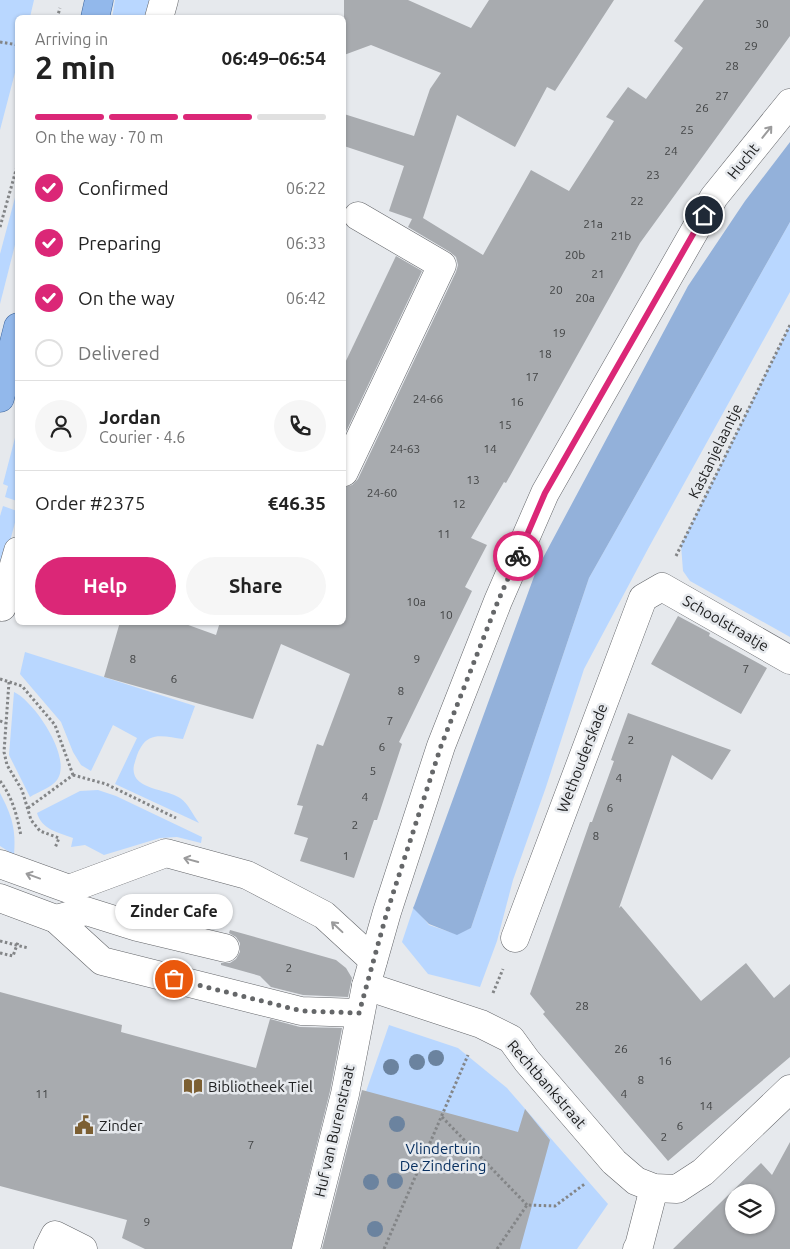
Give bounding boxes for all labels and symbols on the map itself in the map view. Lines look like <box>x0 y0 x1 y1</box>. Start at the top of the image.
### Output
house number: 30 <box>755 17 769 30</box>
house number: 29 <box>744 39 758 52</box>
house number: 28 <box>725 59 739 72</box>
house number: 27 <box>715 89 729 102</box>
house number: 26 <box>695 101 709 114</box>
house number: 25 <box>680 123 694 136</box>
one-way arrow <box>761 125 772 138</box>
street label: Hucht <box>724 140 762 182</box>
house number: 24 <box>664 144 678 157</box>
house number: 23 <box>646 168 660 181</box>
house number: 22 <box>630 194 644 207</box>
pin <box>683 194 725 236</box>
house number: 21a <box>583 217 603 230</box>
house number: 21b <box>611 229 631 242</box>
house number: 20b <box>565 248 585 261</box>
house number: 21 <box>591 267 605 280</box>
house number: 20 <box>549 283 563 296</box>
house number: 20a <box>575 291 595 304</box>
house number: 19 <box>552 326 566 339</box>
house number: 18 <box>538 347 552 360</box>
house number: 17 <box>525 370 539 383</box>
house number: 24-66 <box>413 392 443 405</box>
house number: 16 <box>510 395 524 408</box>
street label: Kastanjelaantje <box>685 401 745 501</box>
house number: 15 <box>498 418 512 431</box>
house number: 24-63 <box>390 442 420 455</box>
house number: 14 <box>483 442 497 455</box>
house number: 13 <box>466 473 480 486</box>
house number: 24-60 <box>367 486 397 499</box>
house number: 12 <box>452 497 466 510</box>
house number: 11 <box>437 527 451 540</box>
courier <box>493 531 543 581</box>
street label: Schoolstraatje <box>680 592 772 654</box>
house number: 10a <box>406 595 426 608</box>
house number: 10 <box>439 608 453 621</box>
house number: 8 <box>130 652 137 665</box>
house number: 9 <box>414 652 420 665</box>
house number: 7 <box>743 662 749 675</box>
house number: 6 <box>171 672 178 685</box>
house number: 8 <box>398 684 405 697</box>
street label: Wethouderskade <box>553 701 611 815</box>
house number: 7 <box>387 714 393 727</box>
house number: 2 <box>628 733 634 746</box>
house number: 6 <box>379 740 386 753</box>
house number: 5 <box>370 764 376 777</box>
house number: 4 <box>616 771 623 784</box>
house number: 4 <box>362 790 369 803</box>
house number: 6 <box>607 801 614 814</box>
house number: 2 <box>352 818 358 831</box>
house number: 8 <box>593 829 600 842</box>
house number: 1 <box>343 849 349 862</box>
one-way arrow <box>183 855 199 864</box>
one-way arrow <box>26 871 41 880</box>
callout: Zinder Cafe <box>115 894 233 929</box>
one-way arrow <box>331 921 344 933</box>
pin <box>153 958 195 1000</box>
house number: 2 <box>286 961 292 974</box>
house number: 28 <box>575 999 589 1012</box>
street label: Rechtbankstraat <box>504 1037 590 1132</box>
house number: 26 <box>614 1042 628 1055</box>
house number: 16 <box>658 1054 672 1067</box>
street label: Huf van Burenstraat <box>311 1063 358 1199</box>
house number: 8 <box>638 1073 645 1086</box>
library icon: Bibliotheek Tiel <box>182 1075 204 1097</box>
place label: Bibliotheek Tiel <box>208 1078 313 1095</box>
house number: 11 <box>35 1087 49 1100</box>
house number: 4 <box>621 1087 628 1100</box>
house number: 14 <box>699 1099 713 1112</box>
public building icon: Zinder <box>73 1114 95 1136</box>
place label: Zinder <box>99 1117 143 1134</box>
house number: 6 <box>677 1119 684 1132</box>
house number: 2 <box>661 1130 667 1143</box>
house number: 7 <box>248 1138 254 1151</box>
park label: Vlindertuin De Zindering <box>400 1140 486 1174</box>
house number: 9 <box>144 1215 150 1228</box>

